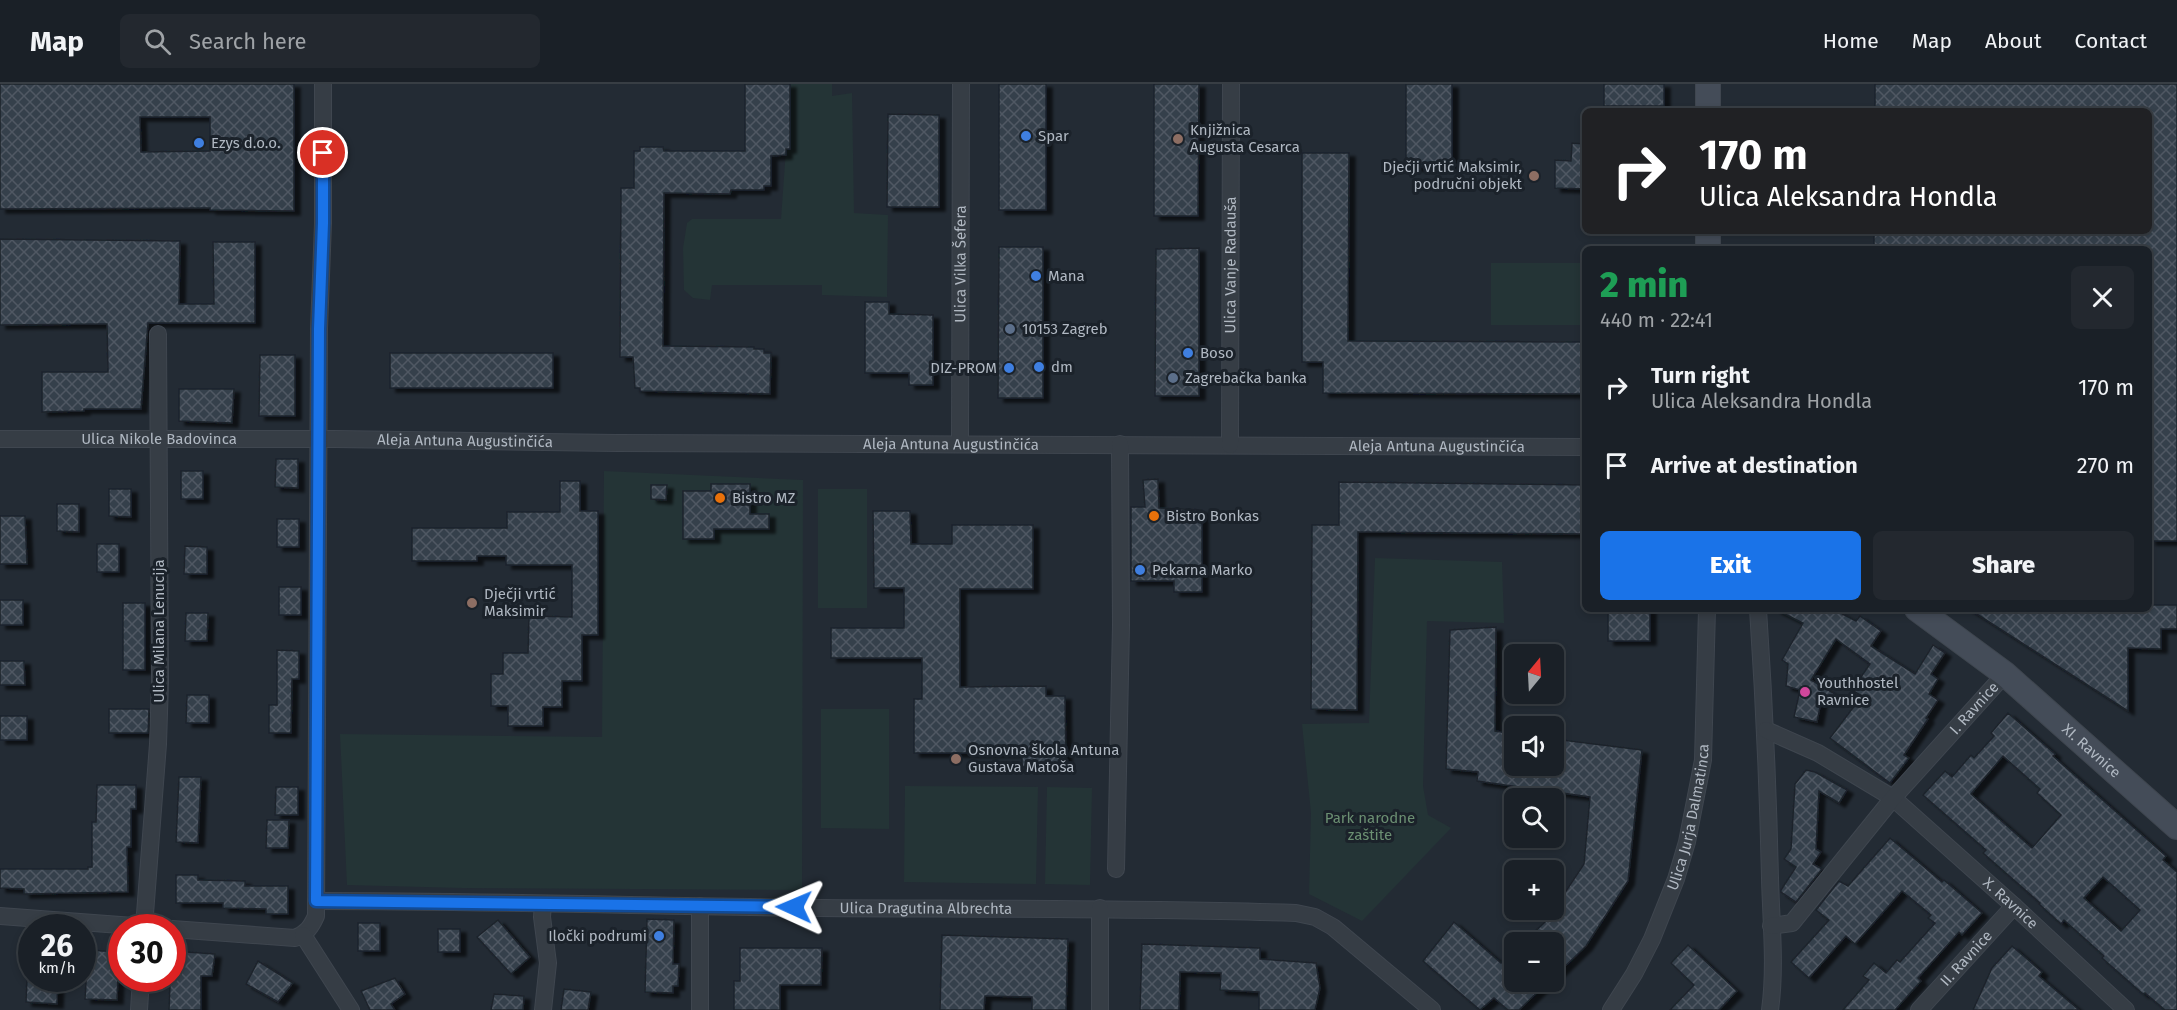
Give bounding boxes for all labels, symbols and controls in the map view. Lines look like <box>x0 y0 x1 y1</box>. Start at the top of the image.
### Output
search box <box>120 14 540 68</box>
text: Map <box>30 25 84 58</box>
icon: search <box>141 25 174 58</box>
text: Search here <box>189 28 307 55</box>
text: Home <box>1823 28 1879 54</box>
text: Map <box>1912 28 1952 54</box>
text: About <box>1985 28 2042 54</box>
text: Contact <box>2075 28 2147 54</box>
place label: Knjižnica Augusta Cesarca <box>1190 121 1300 156</box>
pin <box>297 127 348 178</box>
place label: Spar <box>1038 127 1069 145</box>
marker: Spar <box>1019 129 1033 143</box>
text: 170 m <box>1699 130 1808 180</box>
marker: Knjižnica Augusta Cesarca <box>1171 132 1185 146</box>
icon: right <box>1600 132 1678 210</box>
place label: Ezys d.o.o. <box>211 134 281 152</box>
marker: Ezys d.o.o. <box>192 136 206 150</box>
icon: arrive <box>306 136 339 169</box>
place label: Dječji vrtić Maksimir, područni objekt <box>1382 158 1523 193</box>
marker: Dječji vrtić Maksimir, područni objekt <box>1527 169 1541 183</box>
text: Ulica Aleksandra Hondla <box>1699 181 1997 213</box>
street label: Ulica Vanje Radauša <box>1221 197 1240 333</box>
street label: Ulica Vilka Šefera <box>951 205 970 323</box>
text: 2 min <box>1600 263 1688 307</box>
button: close <box>2071 266 2134 329</box>
place label: Mana <box>1048 267 1085 285</box>
marker: Mana <box>1029 269 1043 283</box>
text: 440 m · 22:41 <box>1600 308 1713 332</box>
place label: 10153 Zagreb <box>1022 320 1108 338</box>
marker: 10153 Zagreb <box>1003 322 1017 336</box>
place label: Boso <box>1200 344 1234 362</box>
marker: Boso <box>1181 346 1195 360</box>
place label: dm <box>1051 358 1073 376</box>
place label: DIZ-PROM <box>930 359 997 377</box>
marker: dm <box>1032 360 1046 374</box>
marker: DIZ-PROM <box>1002 361 1016 375</box>
text: Turn right <box>1651 362 1750 389</box>
place label: Zagrebačka banka <box>1185 369 1307 387</box>
marker: Zagrebačka banka <box>1166 371 1180 385</box>
icon: right <box>1600 371 1633 404</box>
text: 170 m <box>2078 374 2134 401</box>
text: Ulica Aleksandra Hondla <box>1651 389 1872 413</box>
street label: Ulica Nikole Badovinca <box>81 430 237 448</box>
street label: Aleja Antuna Augustinčića <box>377 431 553 451</box>
street label: Aleja Antuna Augustinčića <box>863 435 1039 454</box>
street label: Aleja Antuna Augustinčića <box>1349 437 1525 456</box>
icon: arrive <box>1600 449 1633 482</box>
text: Arrive at destination <box>1651 452 1858 479</box>
text: 270 m <box>2077 452 2134 479</box>
place label: Bistro MZ <box>732 489 796 507</box>
marker: Bistro MZ <box>713 491 727 505</box>
place label: Bistro Bonkas <box>1166 507 1259 525</box>
marker: Bistro Bonkas <box>1147 509 1161 523</box>
button: Exit <box>1600 531 1861 600</box>
button: Share <box>1873 531 2134 600</box>
street label: Ulica Milana Lenucija <box>150 559 168 703</box>
place label: Pekarna Marko <box>1152 561 1253 579</box>
marker: Pekarna Marko <box>1133 563 1147 577</box>
place label: Dječji vrtić Maksimir <box>484 585 556 620</box>
marker: Dječji vrtić Maksimir <box>465 596 479 610</box>
north arrow <box>1504 644 1564 704</box>
map controls <box>1504 644 1564 992</box>
place label: Youthhostel Ravnice <box>1817 674 1899 709</box>
street label: I. Ravnice <box>1946 678 2002 738</box>
marker: Youthhostel Ravnice <box>1798 685 1812 699</box>
button: sound <box>1504 716 1564 776</box>
street label: XI. Ravnice <box>2058 720 2124 782</box>
place label: Osnovna škola Antuna Gustava Matoša <box>968 741 1119 776</box>
street label: Ulica Jurja Dalmatinca <box>1663 744 1712 893</box>
marker: Osnovna škola Antuna Gustava Matoša <box>949 752 963 766</box>
button: search <box>1504 788 1564 848</box>
park label: Park narodne zaštite <box>1325 809 1415 844</box>
button: + <box>1504 860 1564 920</box>
street label: X. Ravnice <box>1979 874 2042 933</box>
position arrow <box>762 875 826 939</box>
street label: Ulica Dragutina Albrechta <box>840 899 1012 918</box>
speed limit sign: 30 <box>108 914 186 992</box>
place label: Iločki podrumi <box>548 927 647 945</box>
street label: II. Ravnice <box>1936 927 1996 990</box>
text: 26 <box>41 928 73 964</box>
marker: Iločki podrumi <box>652 929 666 943</box>
button: − <box>1504 932 1564 992</box>
text: km/h <box>38 959 76 977</box>

